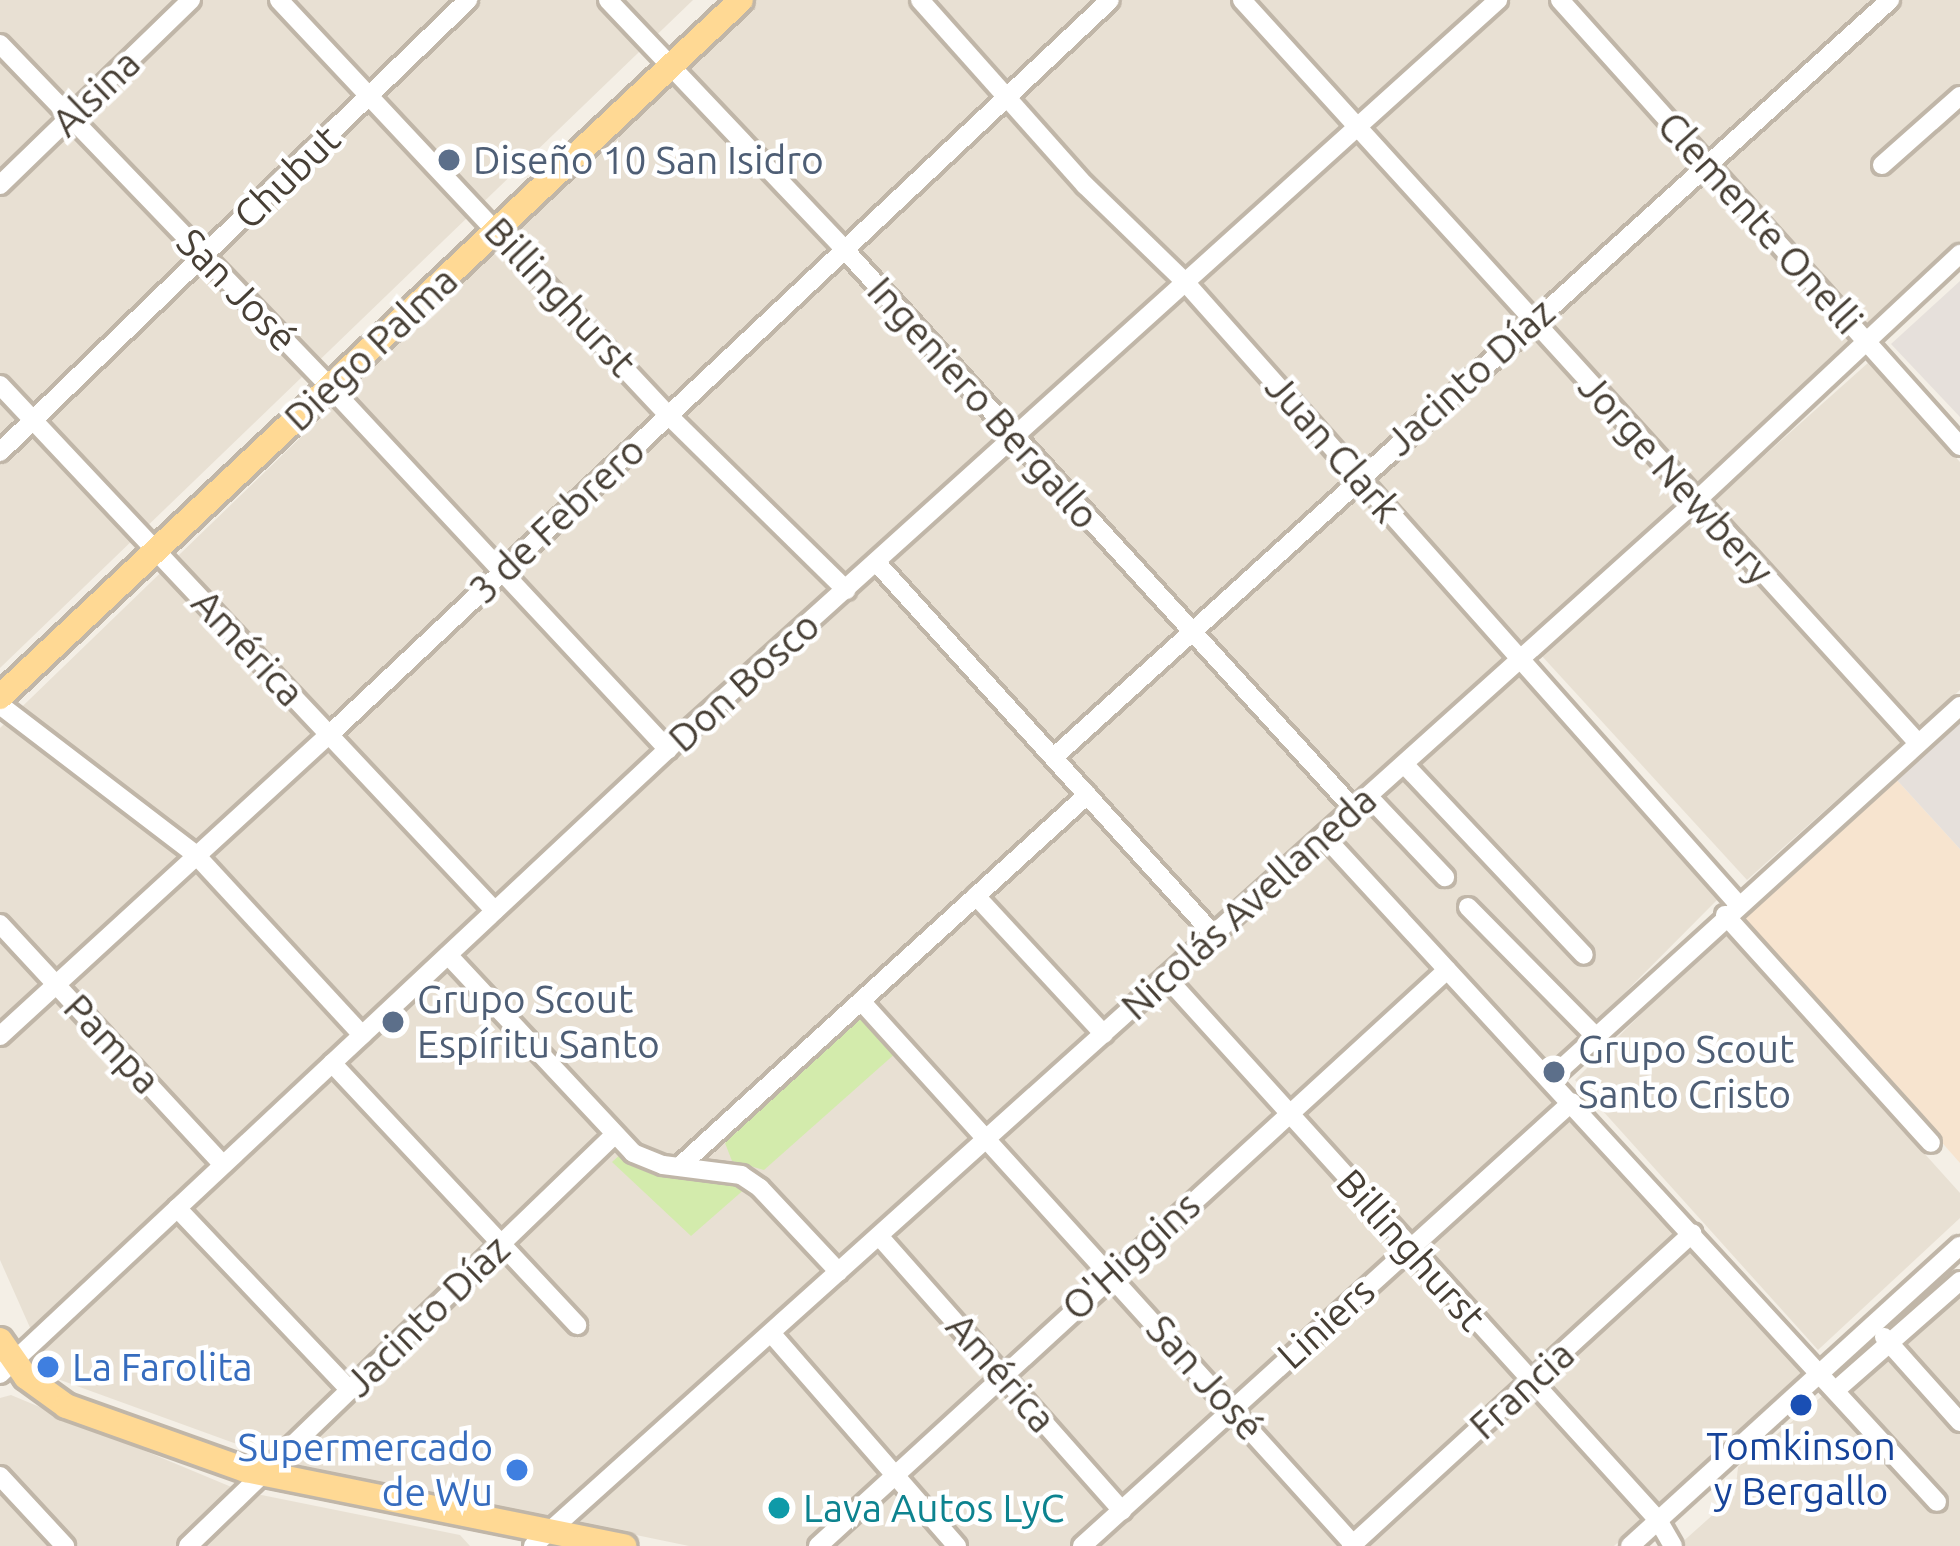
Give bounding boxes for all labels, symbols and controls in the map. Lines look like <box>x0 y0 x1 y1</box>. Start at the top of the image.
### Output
street label: Alsina <box>42 40 150 146</box>
street label: Clemente Onelli <box>1648 102 1872 344</box>
street label: Chubut <box>224 115 350 239</box>
place label: Diseño 10 San Isidro <box>473 137 824 183</box>
marker: Diseño 10 San Isidro <box>436 147 462 173</box>
street label: Billinghurst <box>475 208 645 386</box>
street label: San José <box>167 219 307 361</box>
street label: Diego Palma <box>275 257 467 441</box>
street label: Ingeniero Bergallo <box>858 267 1108 539</box>
street label: Jacinto Díaz <box>1376 289 1564 465</box>
street label: Juan Clark <box>1256 364 1410 532</box>
street label: Jorge Newbery <box>1569 364 1783 594</box>
street label: 3 de Febrero <box>460 427 654 613</box>
street label: América <box>182 580 314 716</box>
street label: Don Bosco <box>659 602 829 762</box>
street label: Nicolás Avellaneda <box>1112 776 1386 1030</box>
place label: Grupo Scout Espíritu Santo <box>417 977 660 1068</box>
street label: Pampa <box>54 984 170 1104</box>
marker: Grupo Scout Espíritu Santo <box>380 1009 406 1035</box>
place label: Grupo Scout Santo Cristo <box>1578 1027 1794 1118</box>
marker: Grupo Scout Santo Cristo <box>1541 1059 1567 1085</box>
street label: Billinghurst <box>1327 1160 1495 1340</box>
street label: O'Higgins <box>1052 1182 1210 1330</box>
street label: Jacinto Díaz <box>335 1226 519 1406</box>
street label: Liniers <box>1268 1267 1384 1379</box>
street label: América <box>936 1304 1066 1442</box>
street label: San José <box>1137 1306 1273 1450</box>
street label: Francia <box>1460 1331 1584 1449</box>
place label: La Farolita <box>72 1344 252 1390</box>
marker: La Farolita <box>35 1354 61 1380</box>
marker: Tomkinson y Bergallo <box>1788 1392 1814 1418</box>
place label: Tomkinson y Bergallo <box>1706 1424 1896 1515</box>
place label: Supermercado de Wu <box>238 1425 493 1516</box>
marker: Supermercado de Wu <box>504 1457 530 1483</box>
place label: Lava Autos LyC <box>803 1485 1064 1531</box>
marker: Lava Autos LyC <box>766 1495 792 1521</box>

